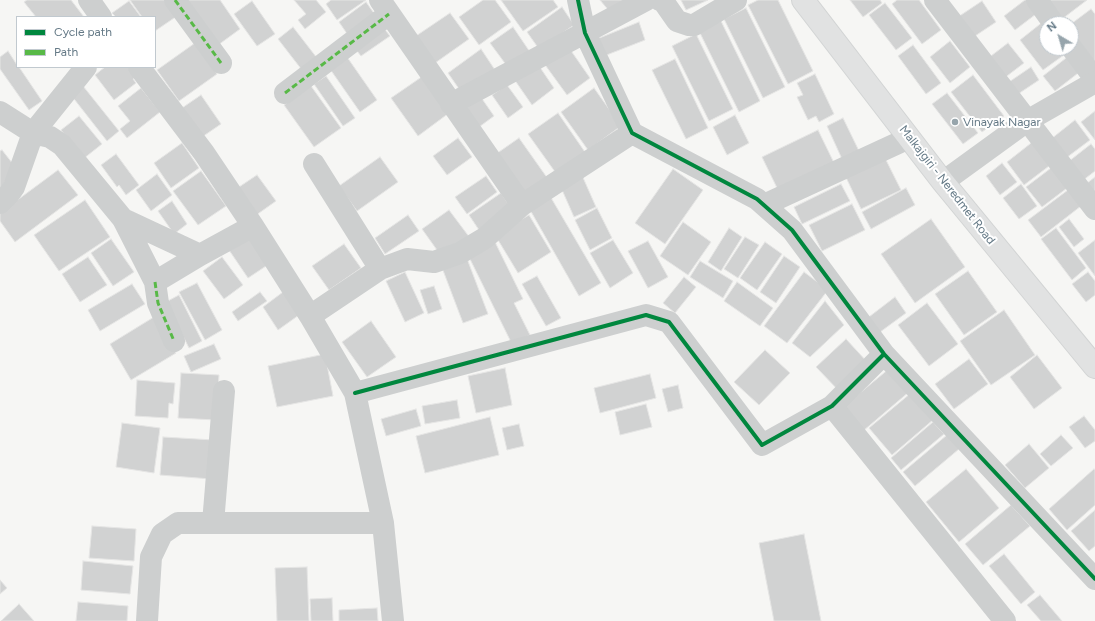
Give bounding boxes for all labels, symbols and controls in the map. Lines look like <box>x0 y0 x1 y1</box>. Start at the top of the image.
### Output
legend <box>16 16 156 68</box>
north arrow <box>1039 16 1079 56</box>
text: N <box>1045 19 1059 35</box>
text: Cycle path <box>54 25 112 39</box>
text: Path <box>54 45 78 59</box>
place label: Vinayak Nagar <box>963 115 1041 129</box>
marker: Vinayak Nagar <box>950 117 960 127</box>
street label: Malkajgiri - Neredmet Road <box>896 123 998 247</box>

